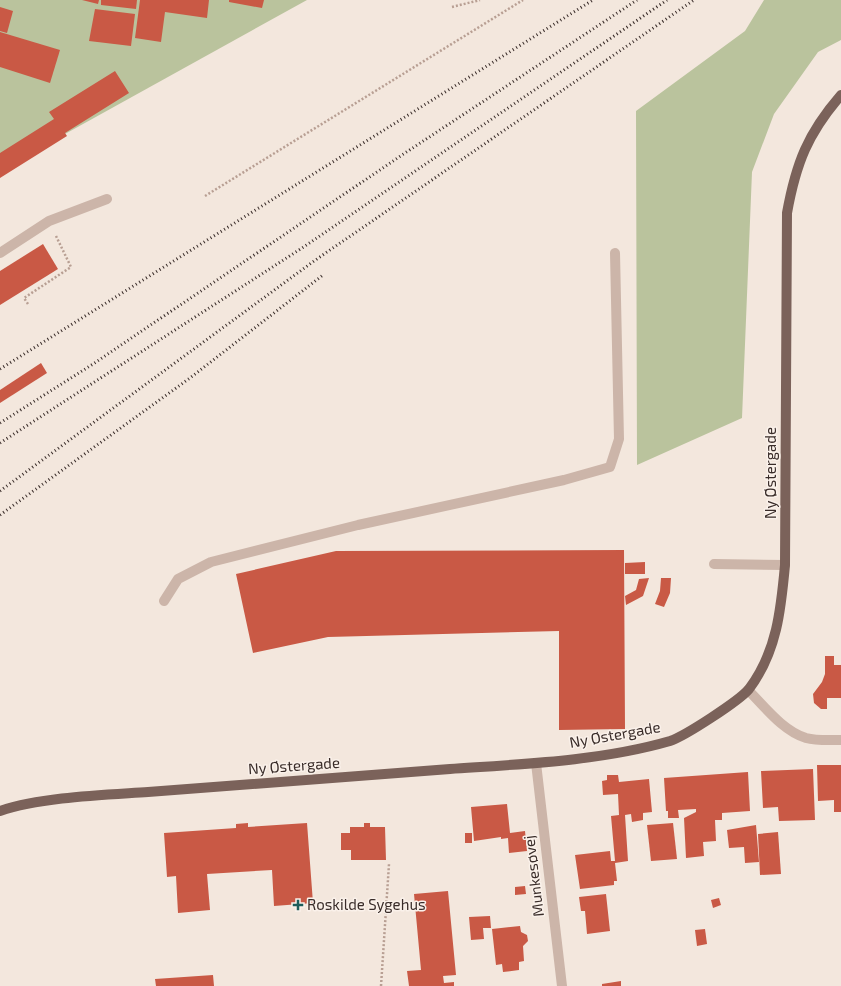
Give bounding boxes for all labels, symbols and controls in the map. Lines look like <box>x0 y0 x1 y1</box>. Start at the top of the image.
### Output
street label: Ny Østergade <box>761 427 779 519</box>
street label: Ny Østergade <box>568 717 662 751</box>
street label: Ny Østergade <box>247 753 340 777</box>
street label: Munkesøvej <box>519 834 548 918</box>
place label: Roskilde Sygehus <box>307 895 426 913</box>
marker: Roskilde Sygehus <box>292 899 304 911</box>

